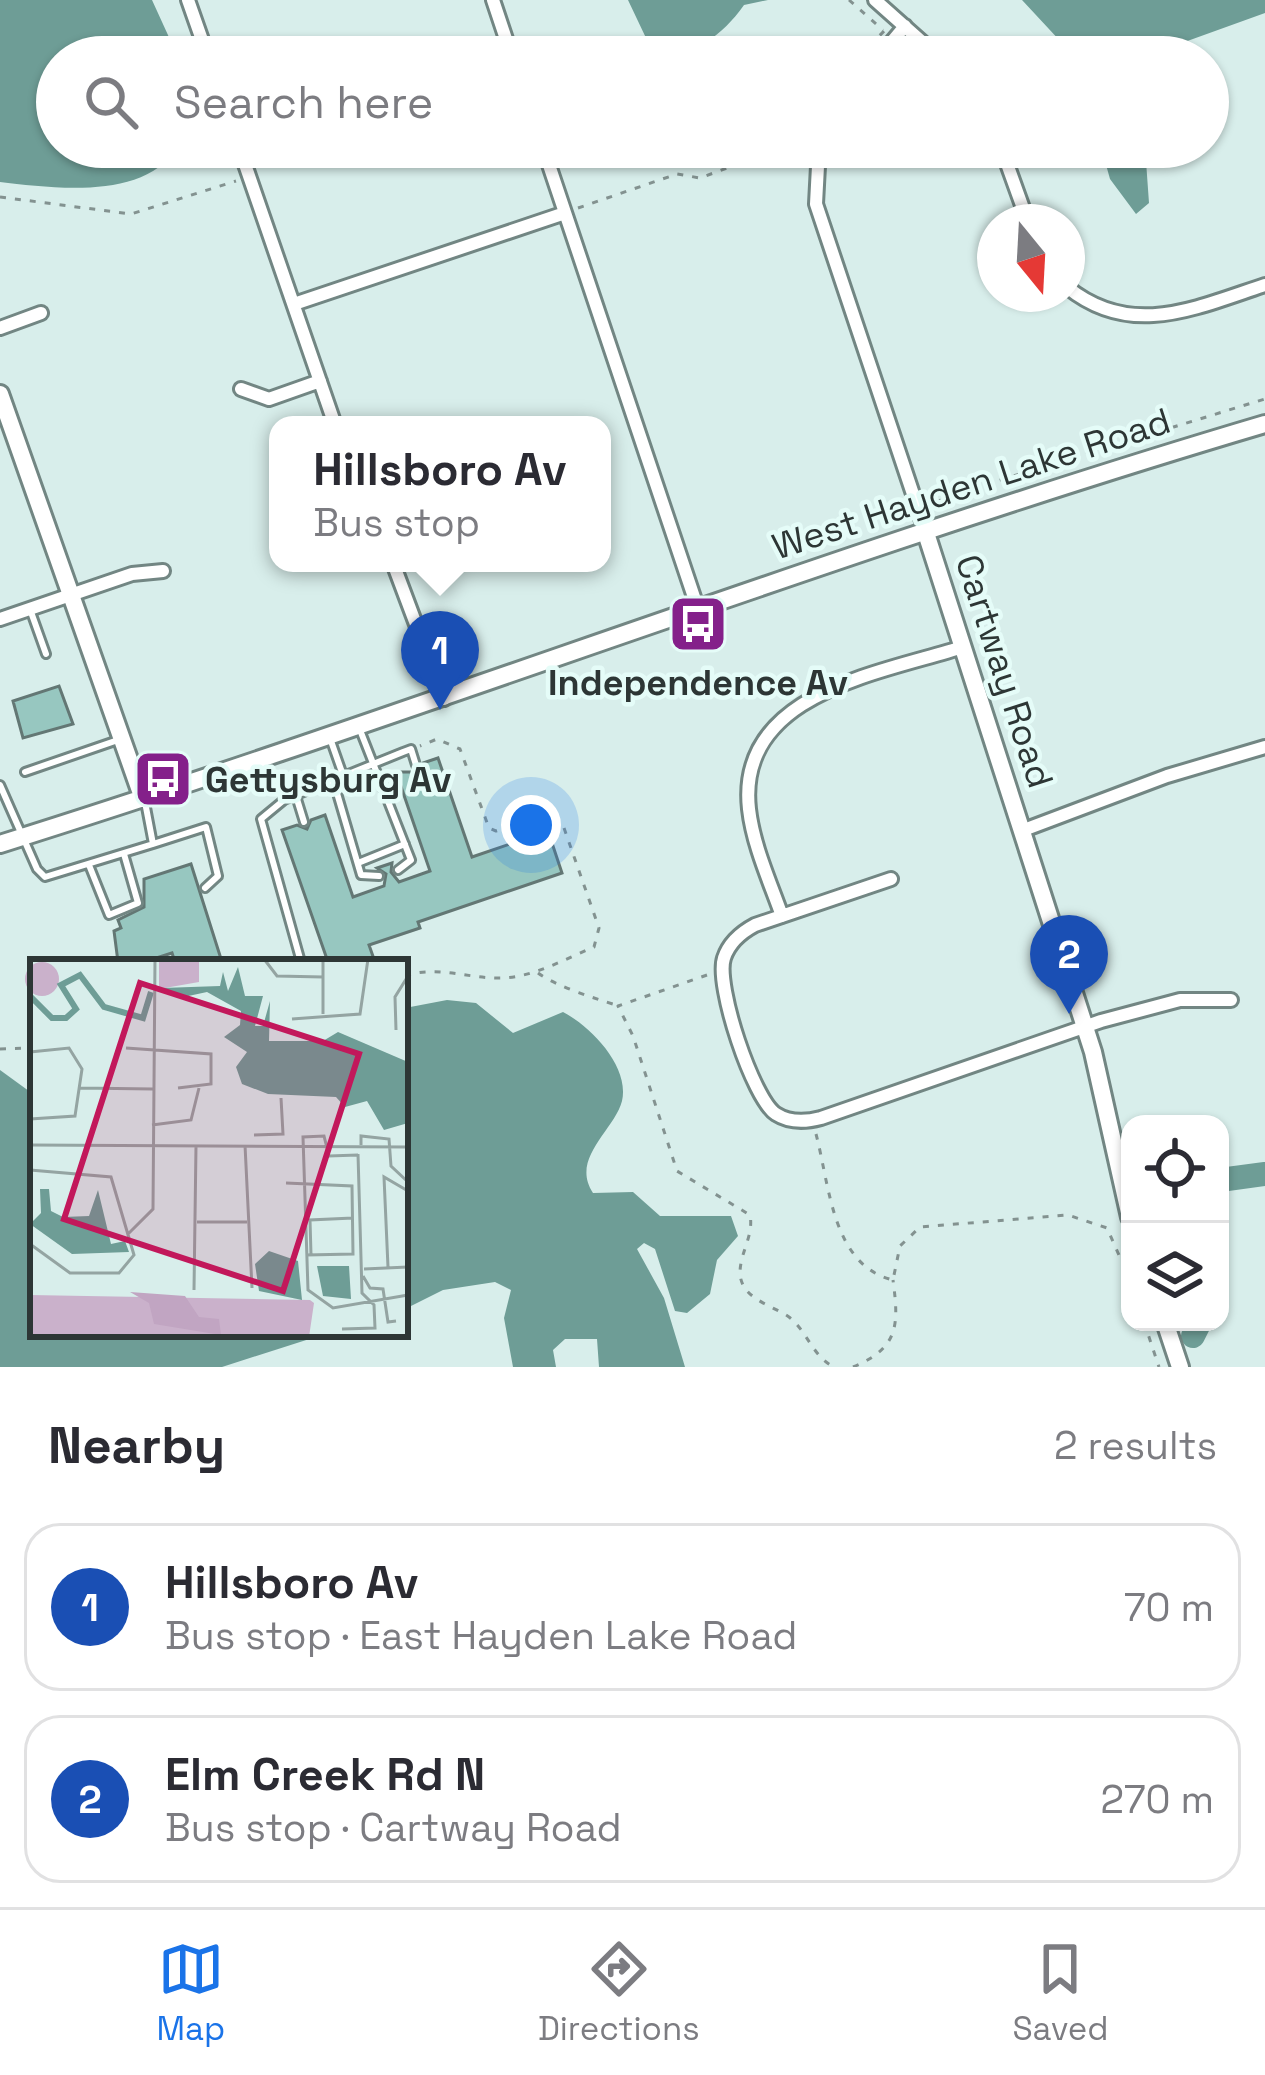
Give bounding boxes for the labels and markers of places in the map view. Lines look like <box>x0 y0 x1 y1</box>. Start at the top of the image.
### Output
bus stop icon: Independence Av <box>667 593 729 655</box>
pin: 1 <box>401 611 479 710</box>
place label: Independence Av <box>548 660 848 706</box>
bus stop icon: Gettysburg Av <box>132 748 194 810</box>
place label: Gettysburg Av <box>205 757 452 803</box>
pin: 2 <box>1030 915 1108 1014</box>

